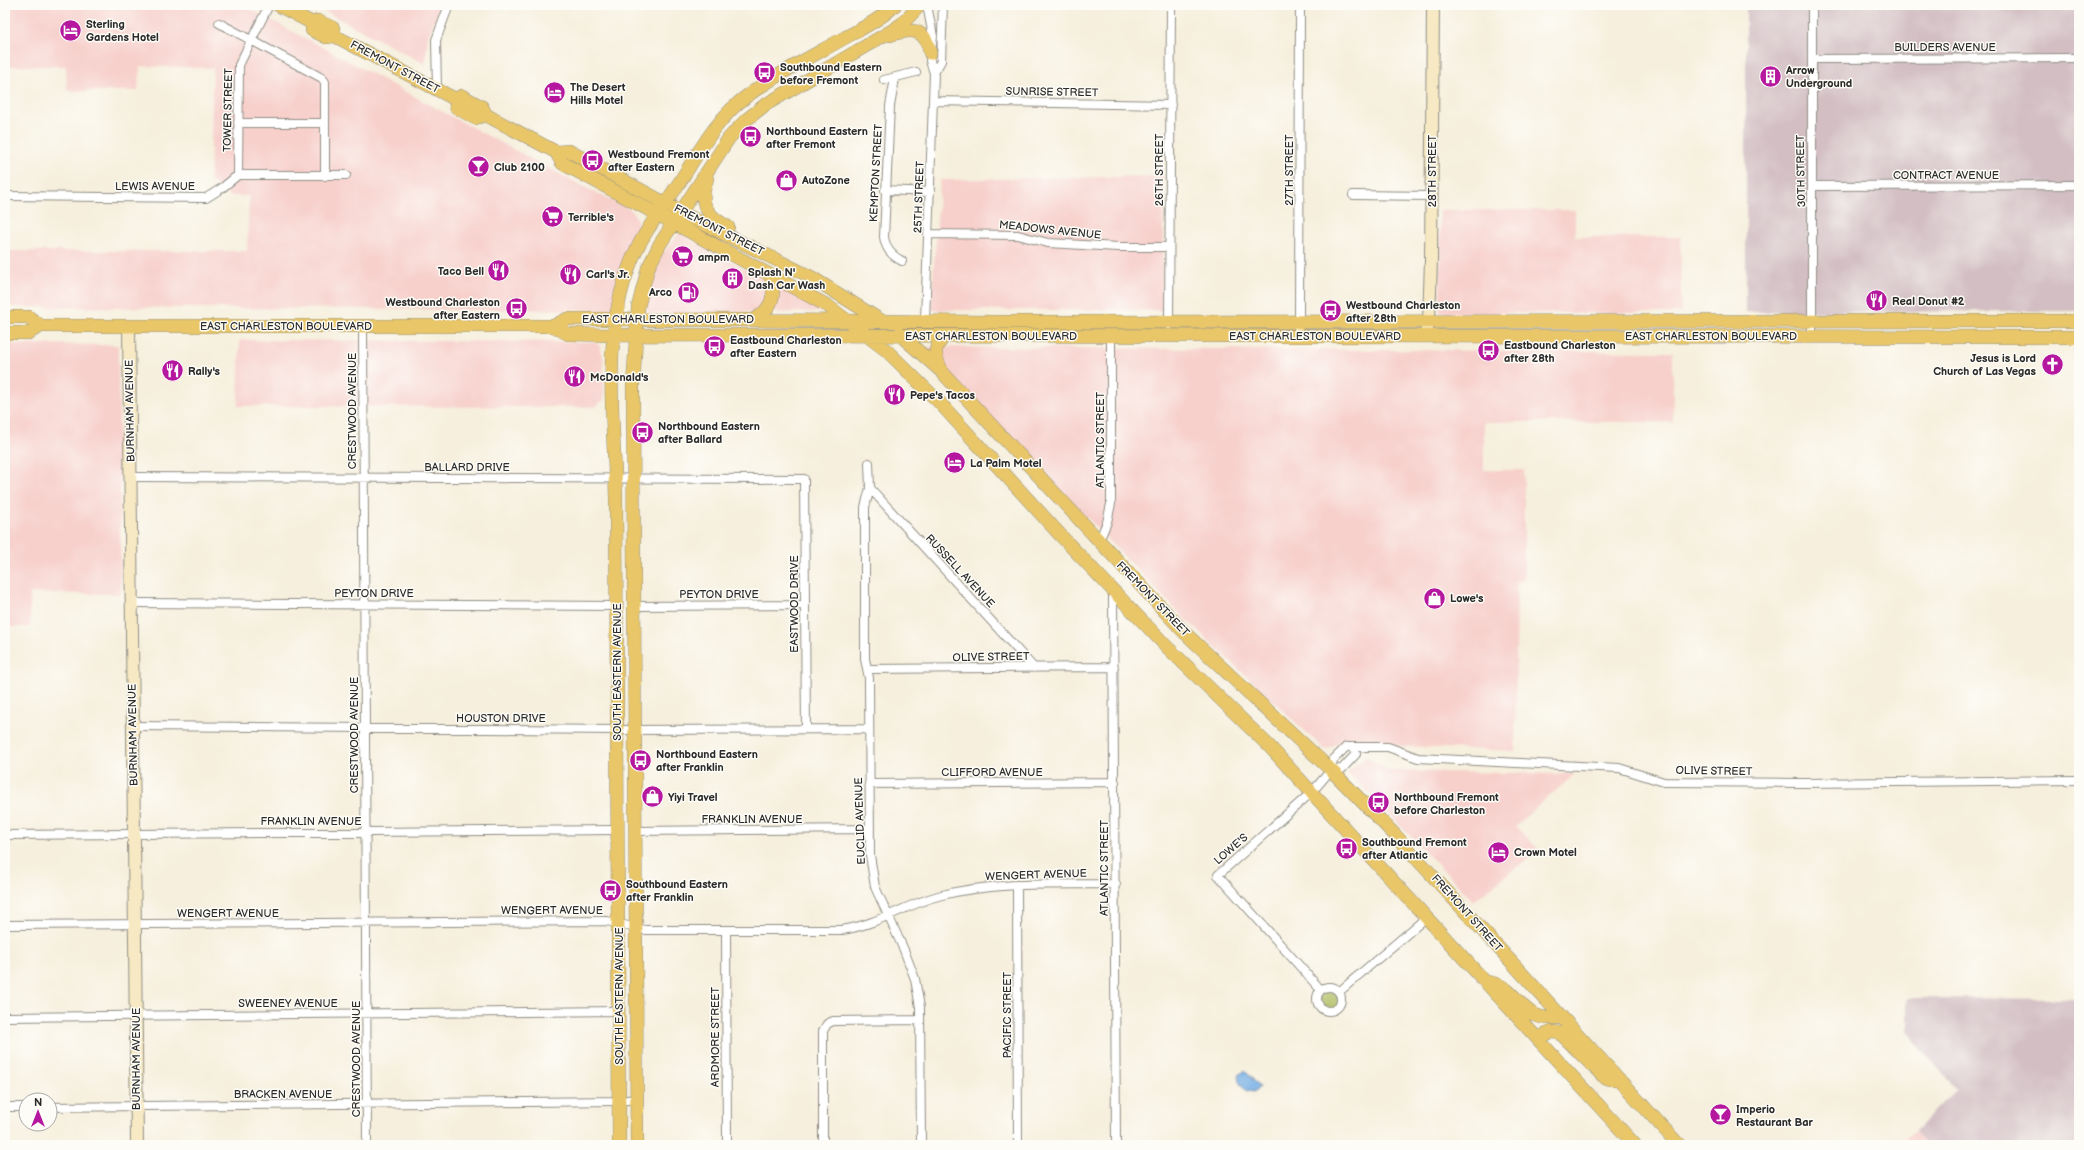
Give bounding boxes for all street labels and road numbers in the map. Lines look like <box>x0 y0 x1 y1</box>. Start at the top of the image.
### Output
street label: FREMONT STREET <box>348 38 442 96</box>
street label: BUILDERS AVENUE <box>1894 41 1996 54</box>
street label: TOWER STREET <box>221 68 235 152</box>
street label: SUNRISE STREET <box>1005 85 1099 99</box>
street label: KEMPTON STREET <box>867 123 885 222</box>
street label: 26TH STREET <box>1153 133 1166 206</box>
street label: 27TH STREET <box>1283 134 1296 206</box>
street label: 28TH STREET <box>1426 134 1439 207</box>
street label: 30TH STREET <box>1794 134 1808 207</box>
street label: 25TH STREET <box>911 160 927 233</box>
street label: CONTRACT AVENUE <box>1893 169 1999 182</box>
street label: LEWIS AVENUE <box>115 180 195 193</box>
street label: FREMONT STREET <box>672 202 766 258</box>
street label: MEADOWS AVENUE <box>998 218 1102 242</box>
street label: EAST CHARLESTON BOULEVARD <box>582 313 754 326</box>
street label: EAST CHARLESTON BOULEVARD <box>200 320 372 333</box>
street label: EAST CHARLESTON BOULEVARD <box>905 330 1077 343</box>
street label: EAST CHARLESTON BOULEVARD <box>1229 330 1401 343</box>
street label: EAST CHARLESTON BOULEVARD <box>1625 330 1797 343</box>
street label: CRESTWOOD AVENUE <box>346 353 359 469</box>
street label: BURNHAM AVENUE <box>123 360 137 462</box>
street label: ATLANTIC STREET <box>1094 392 1107 488</box>
street label: BALLARD DRIVE <box>424 461 510 474</box>
street label: RUSSELL AVENUE <box>923 532 997 610</box>
street label: EASTWOOD DRIVE <box>788 555 801 653</box>
street label: FREMONT STREET <box>1114 559 1192 639</box>
street label: PEYTON DRIVE <box>334 587 414 600</box>
street label: PEYTON DRIVE <box>679 588 759 601</box>
street label: SOUTH EASTERN AVENUE <box>611 603 624 741</box>
street label: OLIVE STREET <box>952 650 1030 664</box>
street label: CRESTWOOD AVENUE <box>348 677 361 793</box>
street label: BURNHAM AVENUE <box>126 684 140 786</box>
street label: HOUSTON DRIVE <box>456 712 546 725</box>
street label: OLIVE STREET <box>1675 764 1753 778</box>
street label: CLIFFORD AVENUE <box>941 766 1043 779</box>
street label: EUCLID AVENUE <box>852 777 868 865</box>
street label: FRANKLIN AVENUE <box>702 813 802 826</box>
street label: FRANKLIN AVENUE <box>261 815 361 828</box>
street label: ATLANTIC STREET <box>1098 820 1111 916</box>
street label: LOWE'S <box>1211 831 1251 867</box>
street label: WENGERT AVENUE <box>985 867 1087 883</box>
street label: FREMONT STREET <box>1429 872 1505 954</box>
street label: WENGERT AVENUE <box>501 904 603 917</box>
street label: WENGERT AVENUE <box>177 907 279 920</box>
street label: SOUTH EASTERN AVENUE <box>613 927 626 1065</box>
street label: PACIFIC STREET <box>1001 971 1014 1058</box>
street label: ARDMORE STREET <box>709 986 722 1087</box>
street label: SWEENEY AVENUE <box>238 997 338 1010</box>
street label: CRESTWOOD AVENUE <box>350 1001 363 1117</box>
street label: BURNHAM AVENUE <box>130 1008 143 1110</box>
street label: BRACKEN AVENUE <box>234 1088 332 1101</box>

